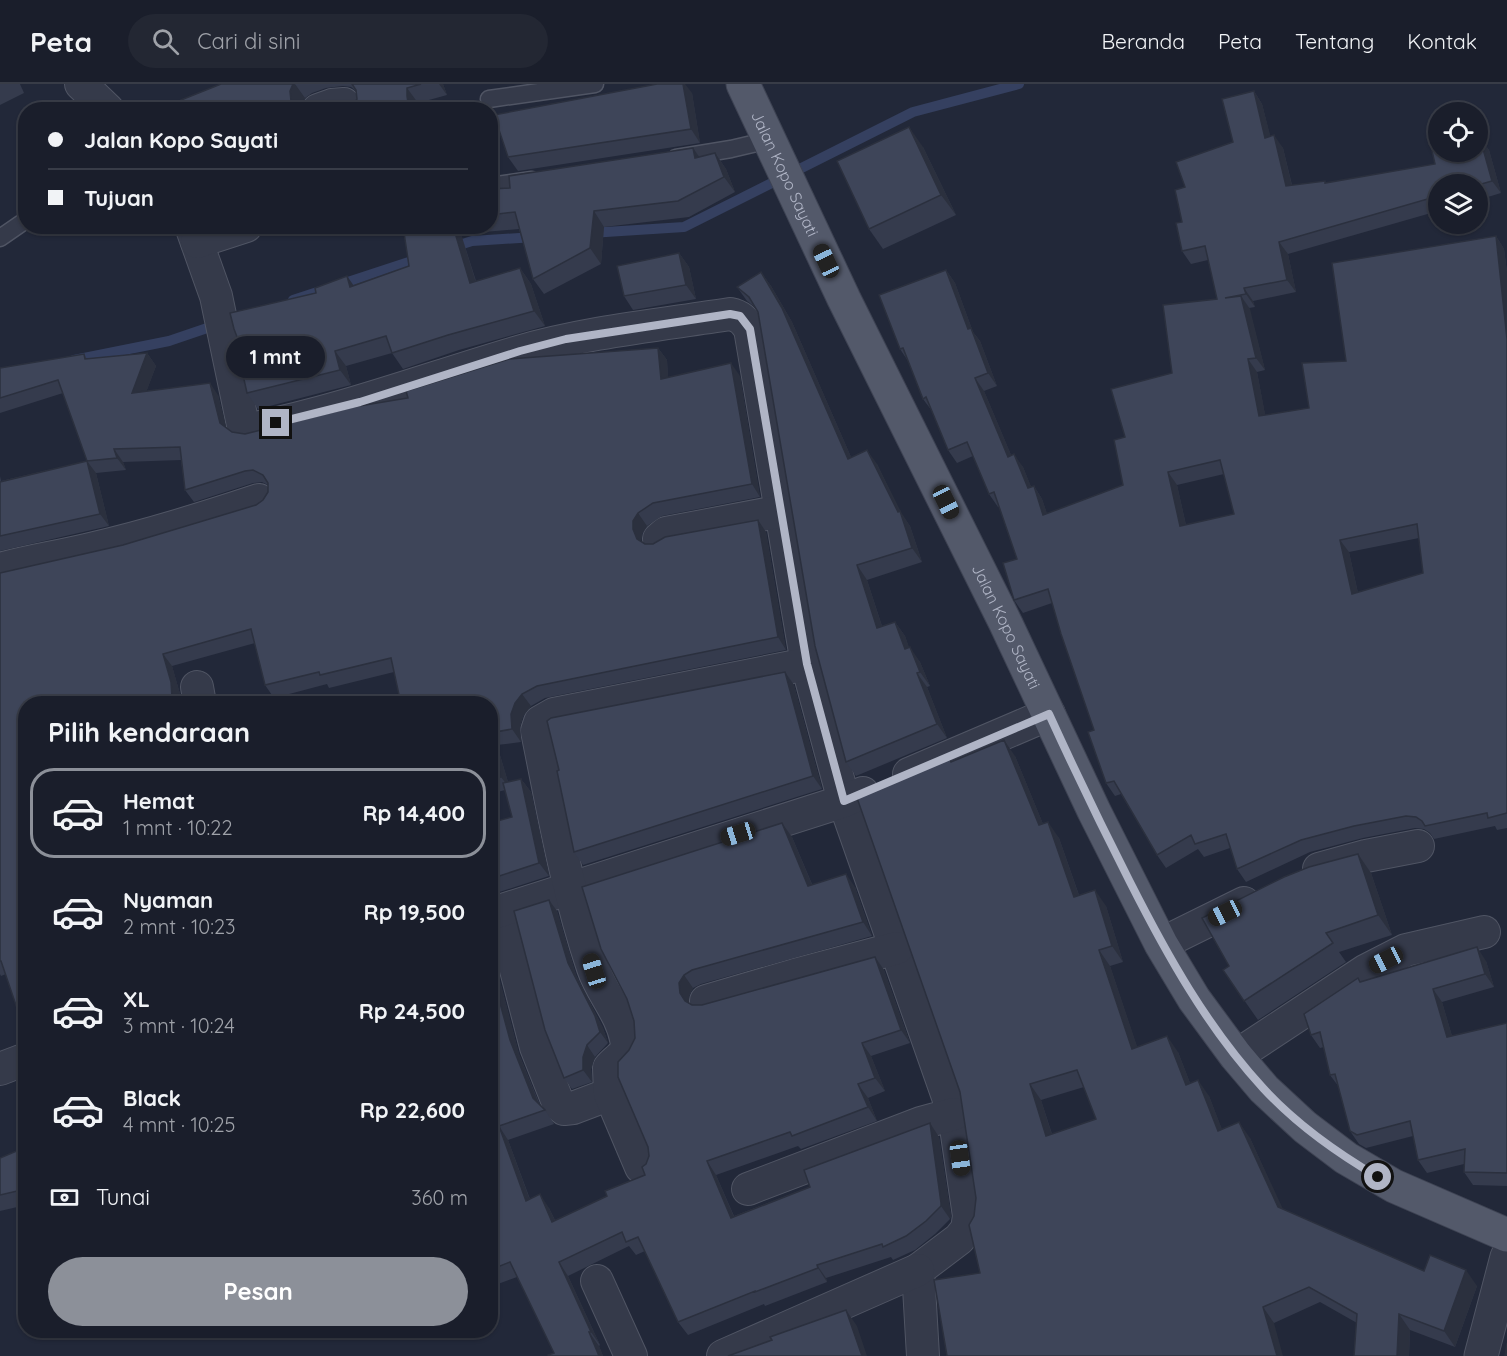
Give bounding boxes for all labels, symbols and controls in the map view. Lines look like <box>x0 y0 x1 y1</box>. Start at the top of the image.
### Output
search box <box>128 14 548 68</box>
text: Peta <box>30 24 92 59</box>
icon: search <box>149 25 182 58</box>
text: Cari di sini <box>197 27 301 55</box>
text: Beranda <box>1101 28 1185 54</box>
text: Peta <box>1218 28 1262 54</box>
text: Tentang <box>1295 28 1374 54</box>
text: Kontak <box>1407 28 1477 54</box>
map controls <box>1428 102 1488 234</box>
button: locate <box>1428 102 1488 162</box>
street label: Jalan Kopo Sayati <box>747 108 823 239</box>
text: Jalan Kopo Sayati <box>84 126 278 154</box>
button: layers <box>1428 174 1488 234</box>
text: Tujuan <box>84 184 154 212</box>
car <box>810 241 842 281</box>
callout: 1 mnt <box>226 336 326 378</box>
text: 1 mnt <box>250 344 301 369</box>
route end <box>262 409 289 436</box>
car <box>930 482 962 522</box>
street label: Jalan Kopo Sayati <box>968 561 1045 692</box>
text: Pilih kendaraan <box>48 715 250 749</box>
icon: car <box>51 786 105 840</box>
text: Hemat <box>123 787 195 815</box>
text: Rp 14,400 <box>362 799 465 827</box>
text: 1 mnt · 10:22 <box>123 815 232 840</box>
car <box>718 820 758 848</box>
icon: car <box>51 885 105 939</box>
text: Nyaman <box>123 886 213 914</box>
car <box>1205 897 1245 929</box>
text: Rp 19,500 <box>364 898 465 926</box>
text: 2 mnt · 10:23 <box>123 914 236 939</box>
car <box>1366 944 1406 976</box>
car <box>580 951 608 991</box>
icon: car <box>51 984 105 1038</box>
text: XL <box>123 985 150 1013</box>
text: Rp 24,500 <box>359 997 465 1025</box>
text: 3 mnt · 10:24 <box>123 1013 235 1038</box>
icon: car <box>51 1083 105 1137</box>
text: Black <box>123 1084 181 1112</box>
text: Rp 22,600 <box>360 1096 465 1124</box>
text: 4 mnt · 10:25 <box>123 1112 235 1137</box>
car <box>949 1139 971 1177</box>
route start <box>1364 1163 1391 1190</box>
icon: cash <box>48 1181 81 1214</box>
text: Tunai <box>96 1183 150 1211</box>
text: 360 m <box>411 1185 468 1210</box>
button: Pesan <box>48 1257 468 1326</box>

